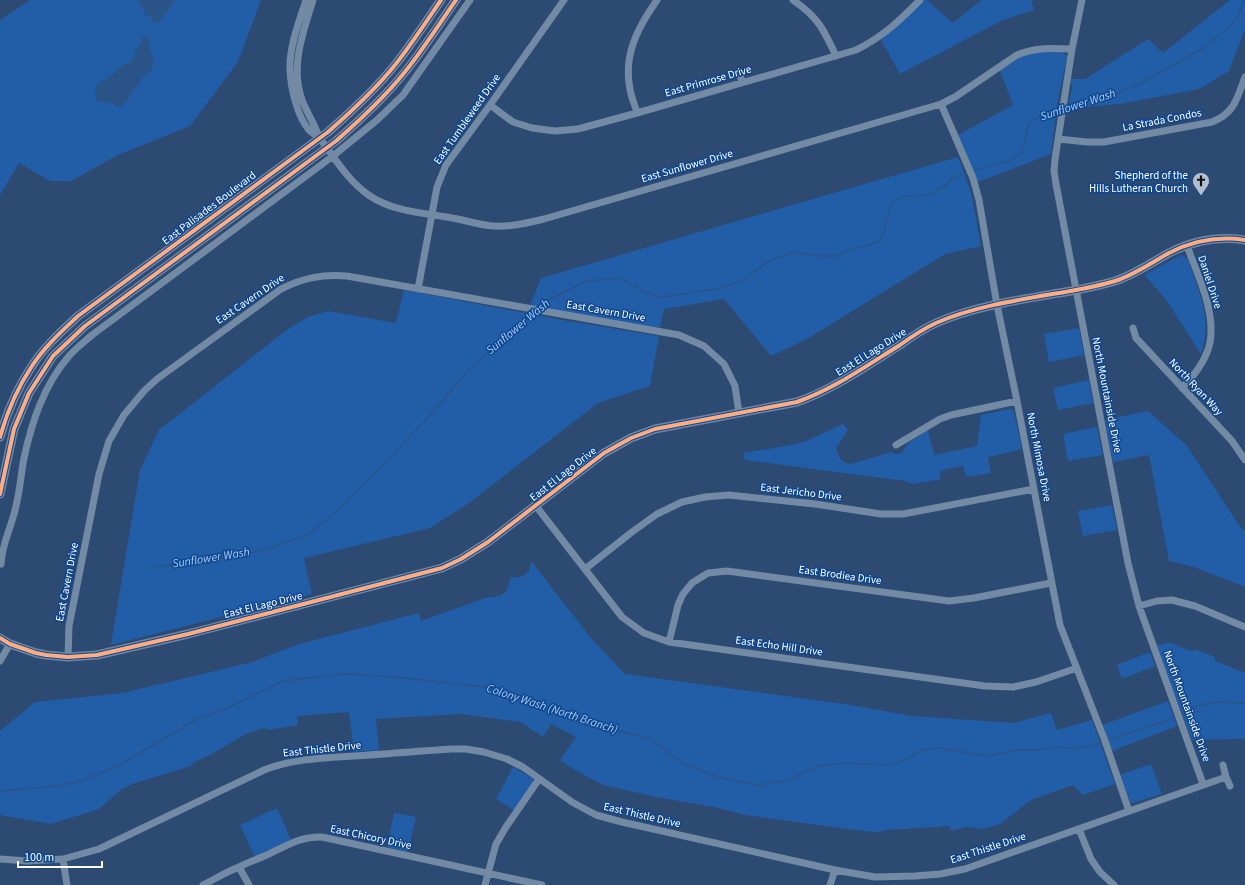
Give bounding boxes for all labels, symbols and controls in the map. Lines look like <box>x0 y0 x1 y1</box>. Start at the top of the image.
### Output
street label: East Primrose Drive <box>663 61 753 101</box>
street label: East Tumbleweed Drive <box>430 70 504 167</box>
water label: Sunflower Wash <box>1038 85 1118 125</box>
street label: La Strada Condos <box>1121 105 1203 135</box>
street label: East Sunflower Drive <box>639 146 735 186</box>
street label: East Palisades Boulevard <box>159 168 259 248</box>
place label: Shepherd of the Hills Lutheran Church <box>1089 168 1189 196</box>
church icon: Shepherd of the Hills Lutheran Church <box>1191 171 1211 196</box>
street label: Daniel Drive <box>1194 253 1226 311</box>
street label: East Cavern Drive <box>213 270 288 328</box>
water label: Sunflower Wash <box>483 295 553 359</box>
street label: East Cavern Drive <box>565 297 647 325</box>
street label: East El Lago Drive <box>833 324 910 380</box>
street label: North Mountainside Drive <box>1088 336 1126 455</box>
street label: North Ryan Way <box>1166 355 1226 419</box>
street label: North Mimosa Drive <box>1023 411 1055 503</box>
street label: East El Lago Drive <box>527 443 600 505</box>
street label: East Jericho Drive <box>759 480 843 505</box>
street label: East Cavern Drive <box>52 541 82 623</box>
water label: Sunflower Wash <box>171 543 251 573</box>
street label: East Brodiea Drive <box>798 562 883 588</box>
street label: East El Lago Drive <box>222 588 305 622</box>
street label: East Echo Hill Drive <box>734 632 824 660</box>
street label: North Mountainside Drive <box>1160 648 1214 764</box>
water label: Colony Wash (North Branch) <box>484 680 620 738</box>
street label: East Thistle Drive <box>282 737 362 761</box>
street label: East Thistle Drive <box>602 799 683 831</box>
street label: East Chicory Drive <box>329 821 414 853</box>
street label: East Thistle Drive <box>948 829 1028 867</box>
scale bar <box>18 843 102 869</box>
text: 100 m <box>24 849 54 866</box>

